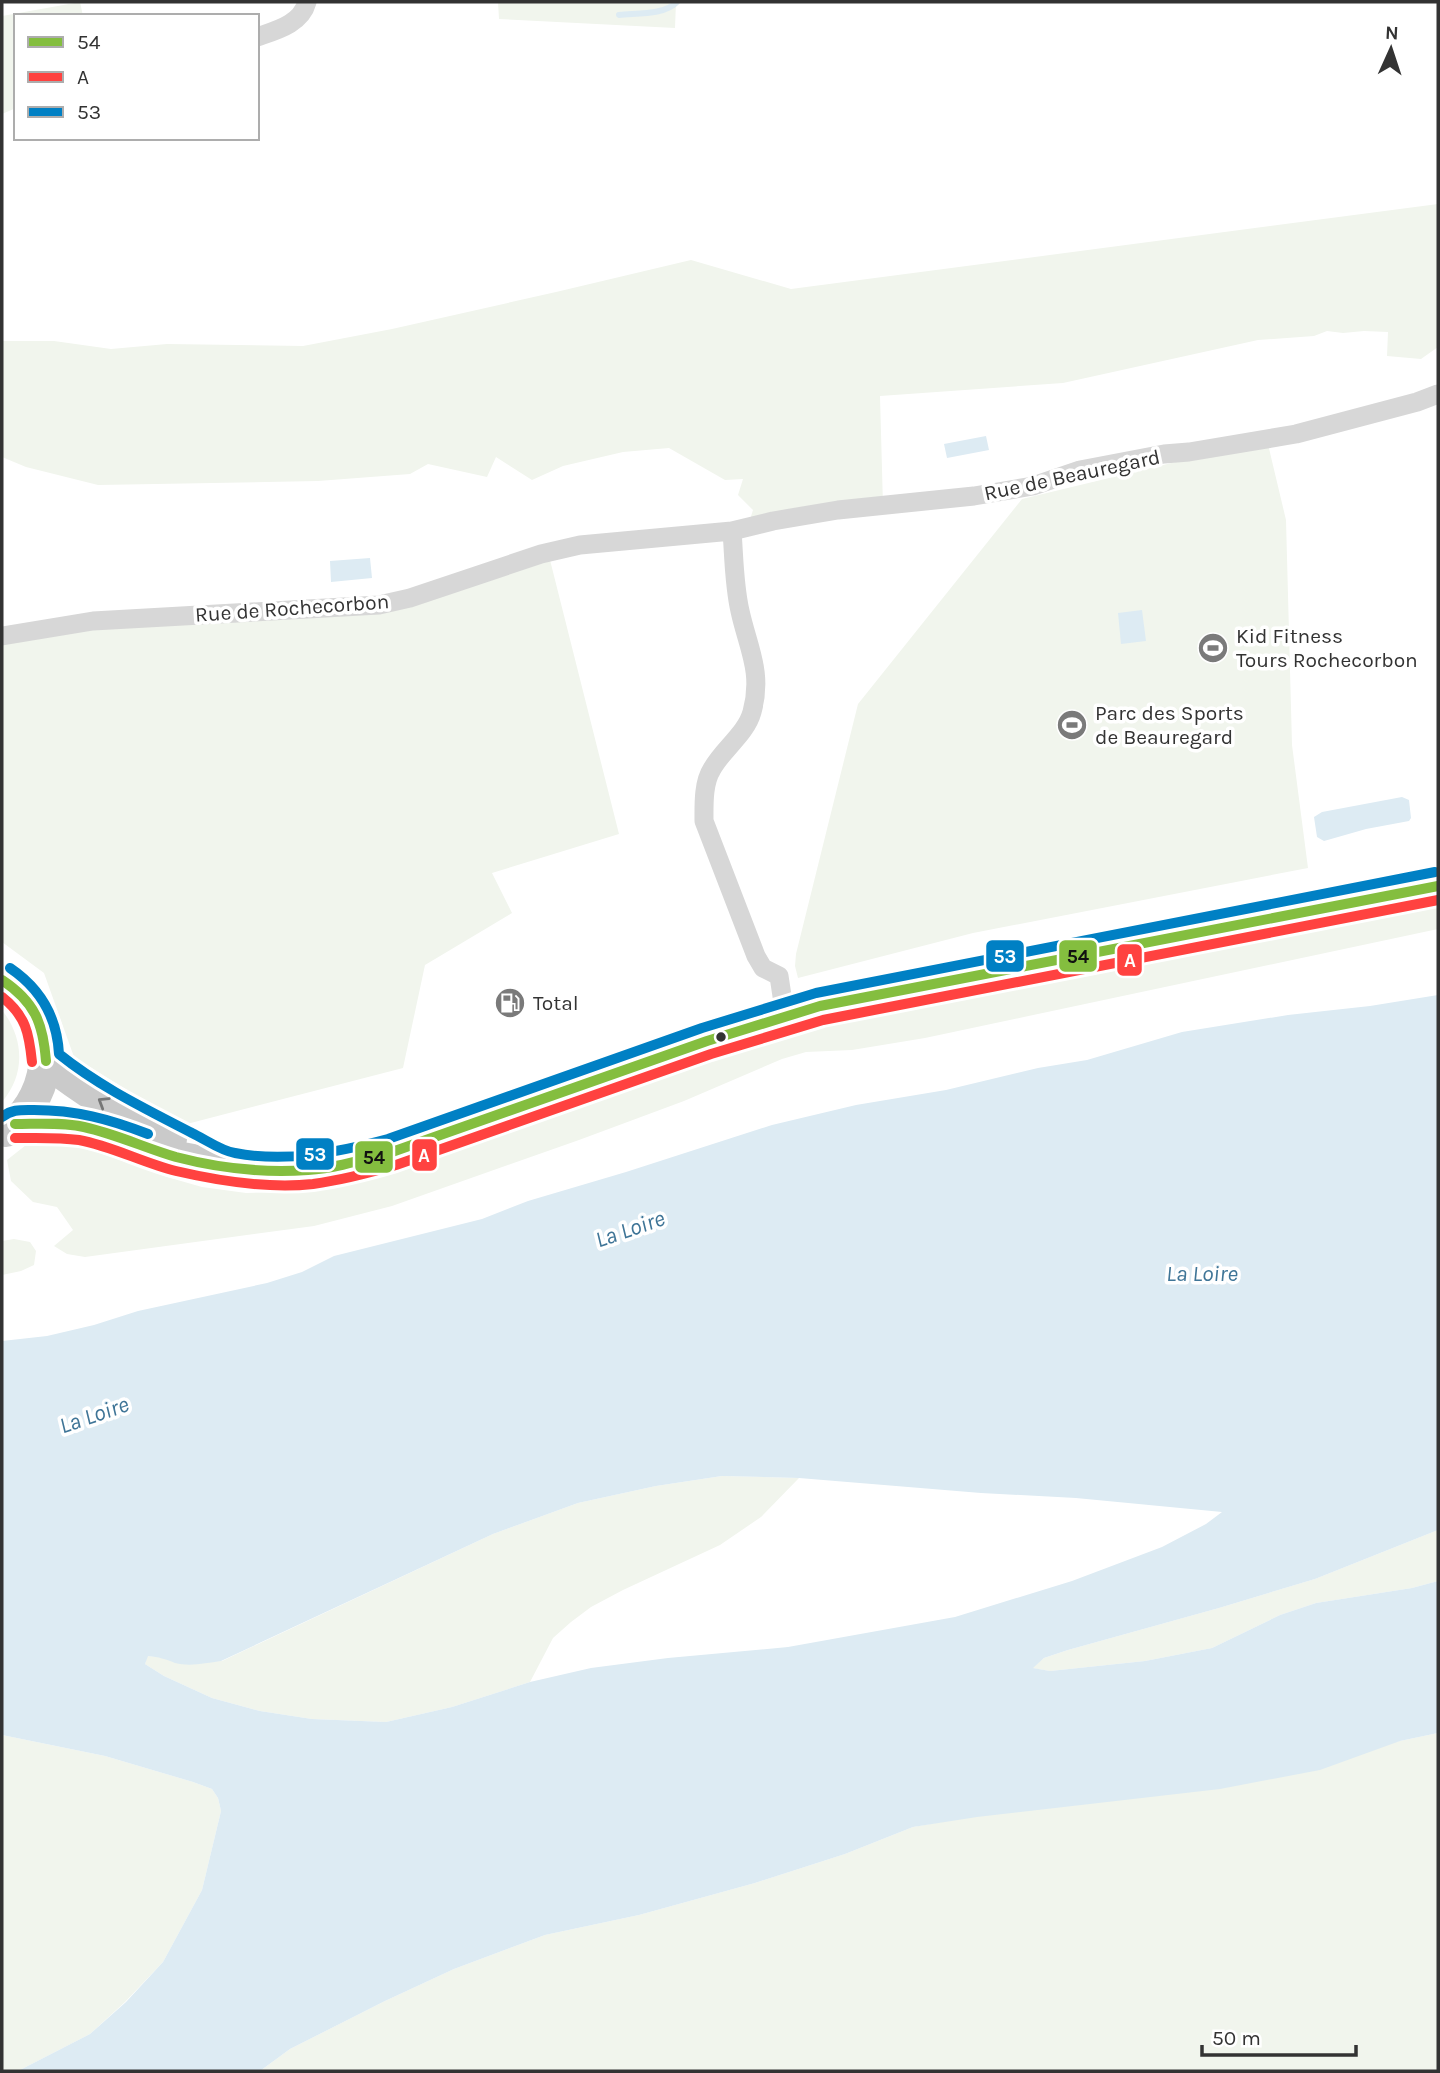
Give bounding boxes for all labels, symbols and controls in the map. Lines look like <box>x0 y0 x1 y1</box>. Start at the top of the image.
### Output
legend <box>14 14 259 140</box>
north arrow <box>1356 14 1426 84</box>
text: N <box>1384 22 1399 44</box>
text: 54 <box>77 30 101 54</box>
text: A <box>77 65 89 89</box>
text: 53 <box>77 100 101 124</box>
street label: Rue de Beauregard <box>982 445 1162 505</box>
street label: Rue de Rochecorbon <box>194 589 390 627</box>
place label: Kid Fitness Tours Rochecorbon <box>1236 624 1418 672</box>
sports icon: Kid Fitness Tours Rochecorbon <box>1196 631 1230 665</box>
place label: Parc des Sports de Beauregard <box>1095 701 1244 749</box>
sports icon: Parc des Sports de Beauregard <box>1055 708 1089 742</box>
line badge: 53 <box>985 939 1025 973</box>
line badge: 54 <box>1058 939 1098 973</box>
line badge: A <box>1116 943 1143 977</box>
text: 53 <box>994 946 1016 968</box>
text: 54 <box>1067 946 1090 968</box>
text: A <box>1124 950 1136 972</box>
fuel station icon: Total <box>493 986 527 1020</box>
place label: Total <box>533 991 579 1015</box>
unlabelled marker <box>714 1030 728 1044</box>
one-way arrow <box>98 1097 111 1110</box>
line badge: 53 <box>295 1137 335 1171</box>
line badge: A <box>411 1138 438 1172</box>
line badge: 54 <box>354 1140 394 1174</box>
text: 53 <box>304 1144 326 1166</box>
text: A <box>418 1145 430 1167</box>
text: 54 <box>363 1147 386 1169</box>
water label: La Loire <box>592 1204 669 1253</box>
water label: La Loire <box>1166 1260 1238 1287</box>
water label: La Loire <box>56 1390 133 1439</box>
scale bar <box>1202 2014 1356 2058</box>
text: 50 m <box>1212 2026 1261 2050</box>

